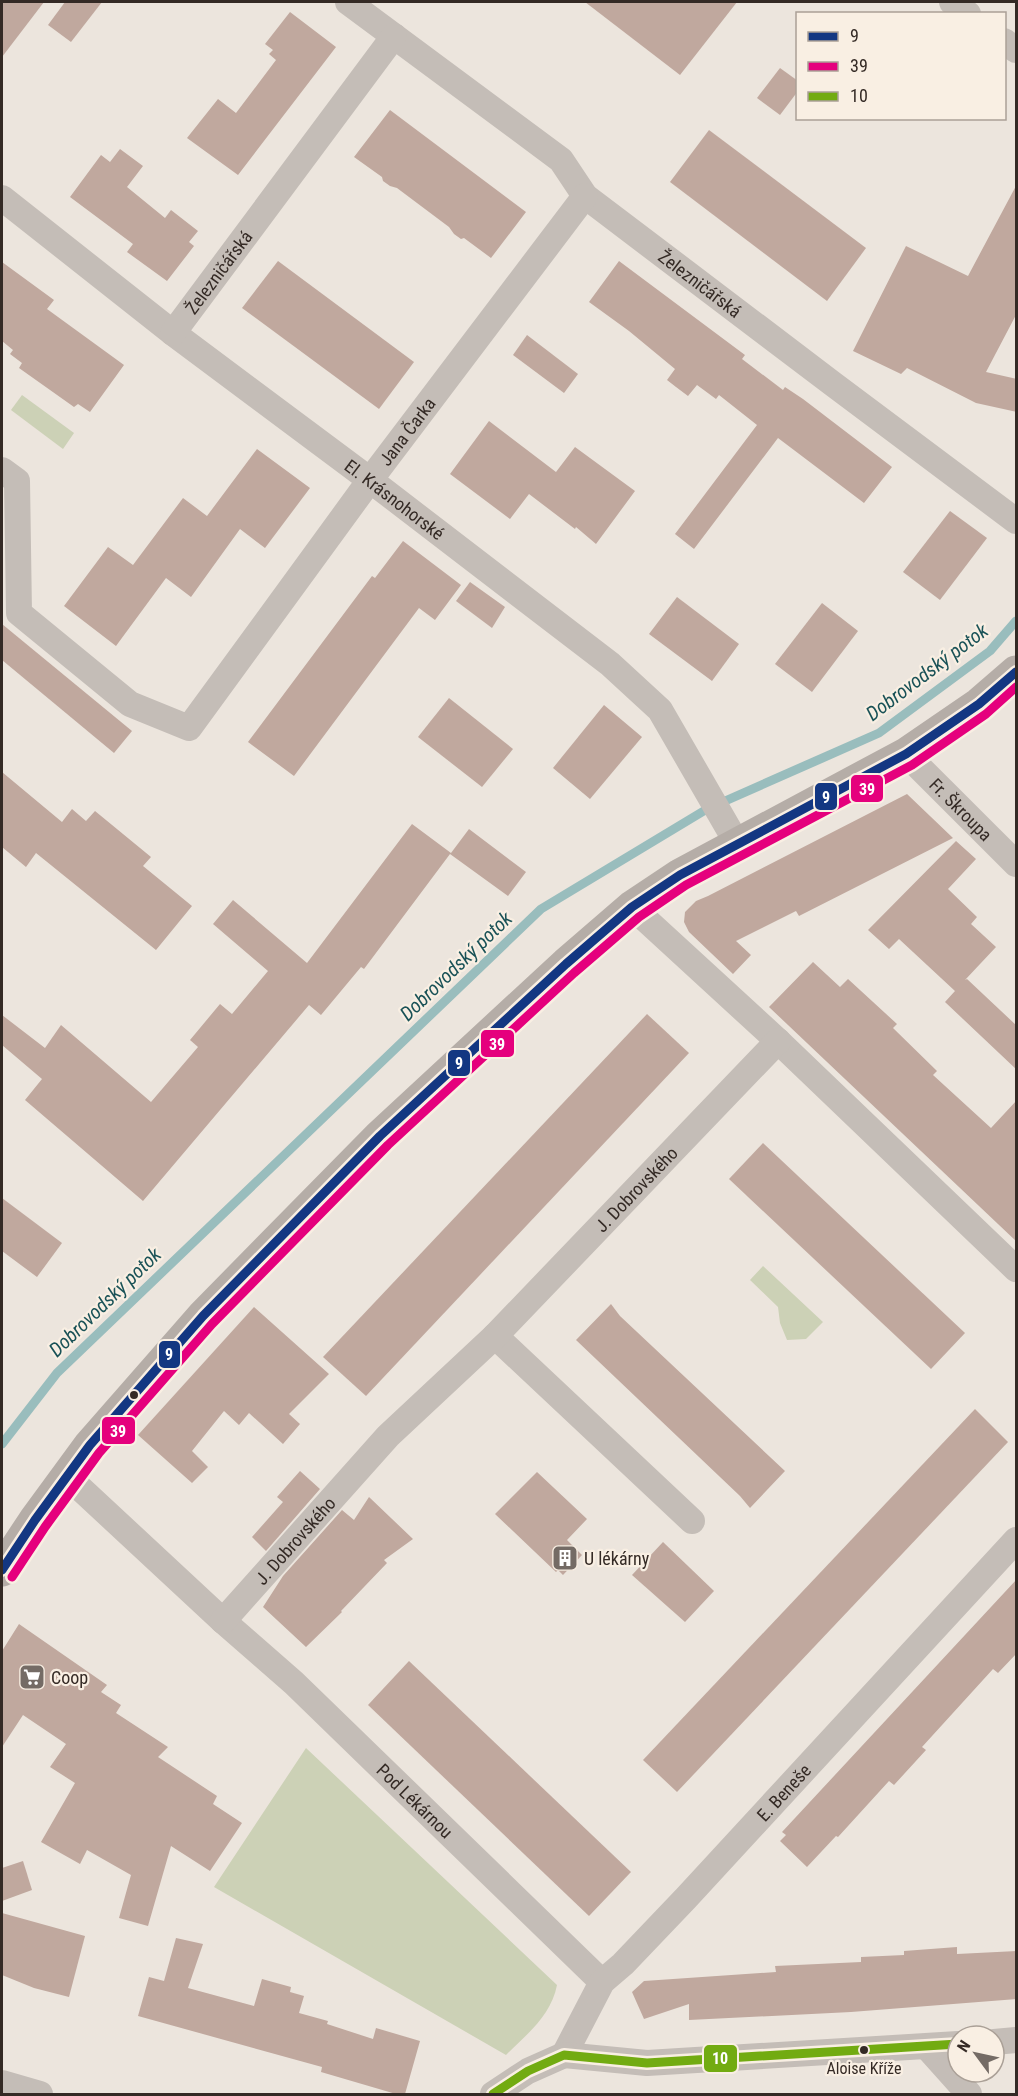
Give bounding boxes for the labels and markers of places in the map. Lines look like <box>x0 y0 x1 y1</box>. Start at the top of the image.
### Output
unlabelled marker <box>128 1389 140 1401</box>
building icon: U lékárny <box>550 1543 580 1573</box>
place label: U lékárny <box>584 1548 650 1569</box>
supermarket icon: Coop <box>17 1662 47 1692</box>
place label: Coop <box>51 1667 88 1688</box>
marker: Aloise Kříže <box>858 2044 870 2056</box>
place label: Aloise Kříže <box>827 2059 901 2078</box>

